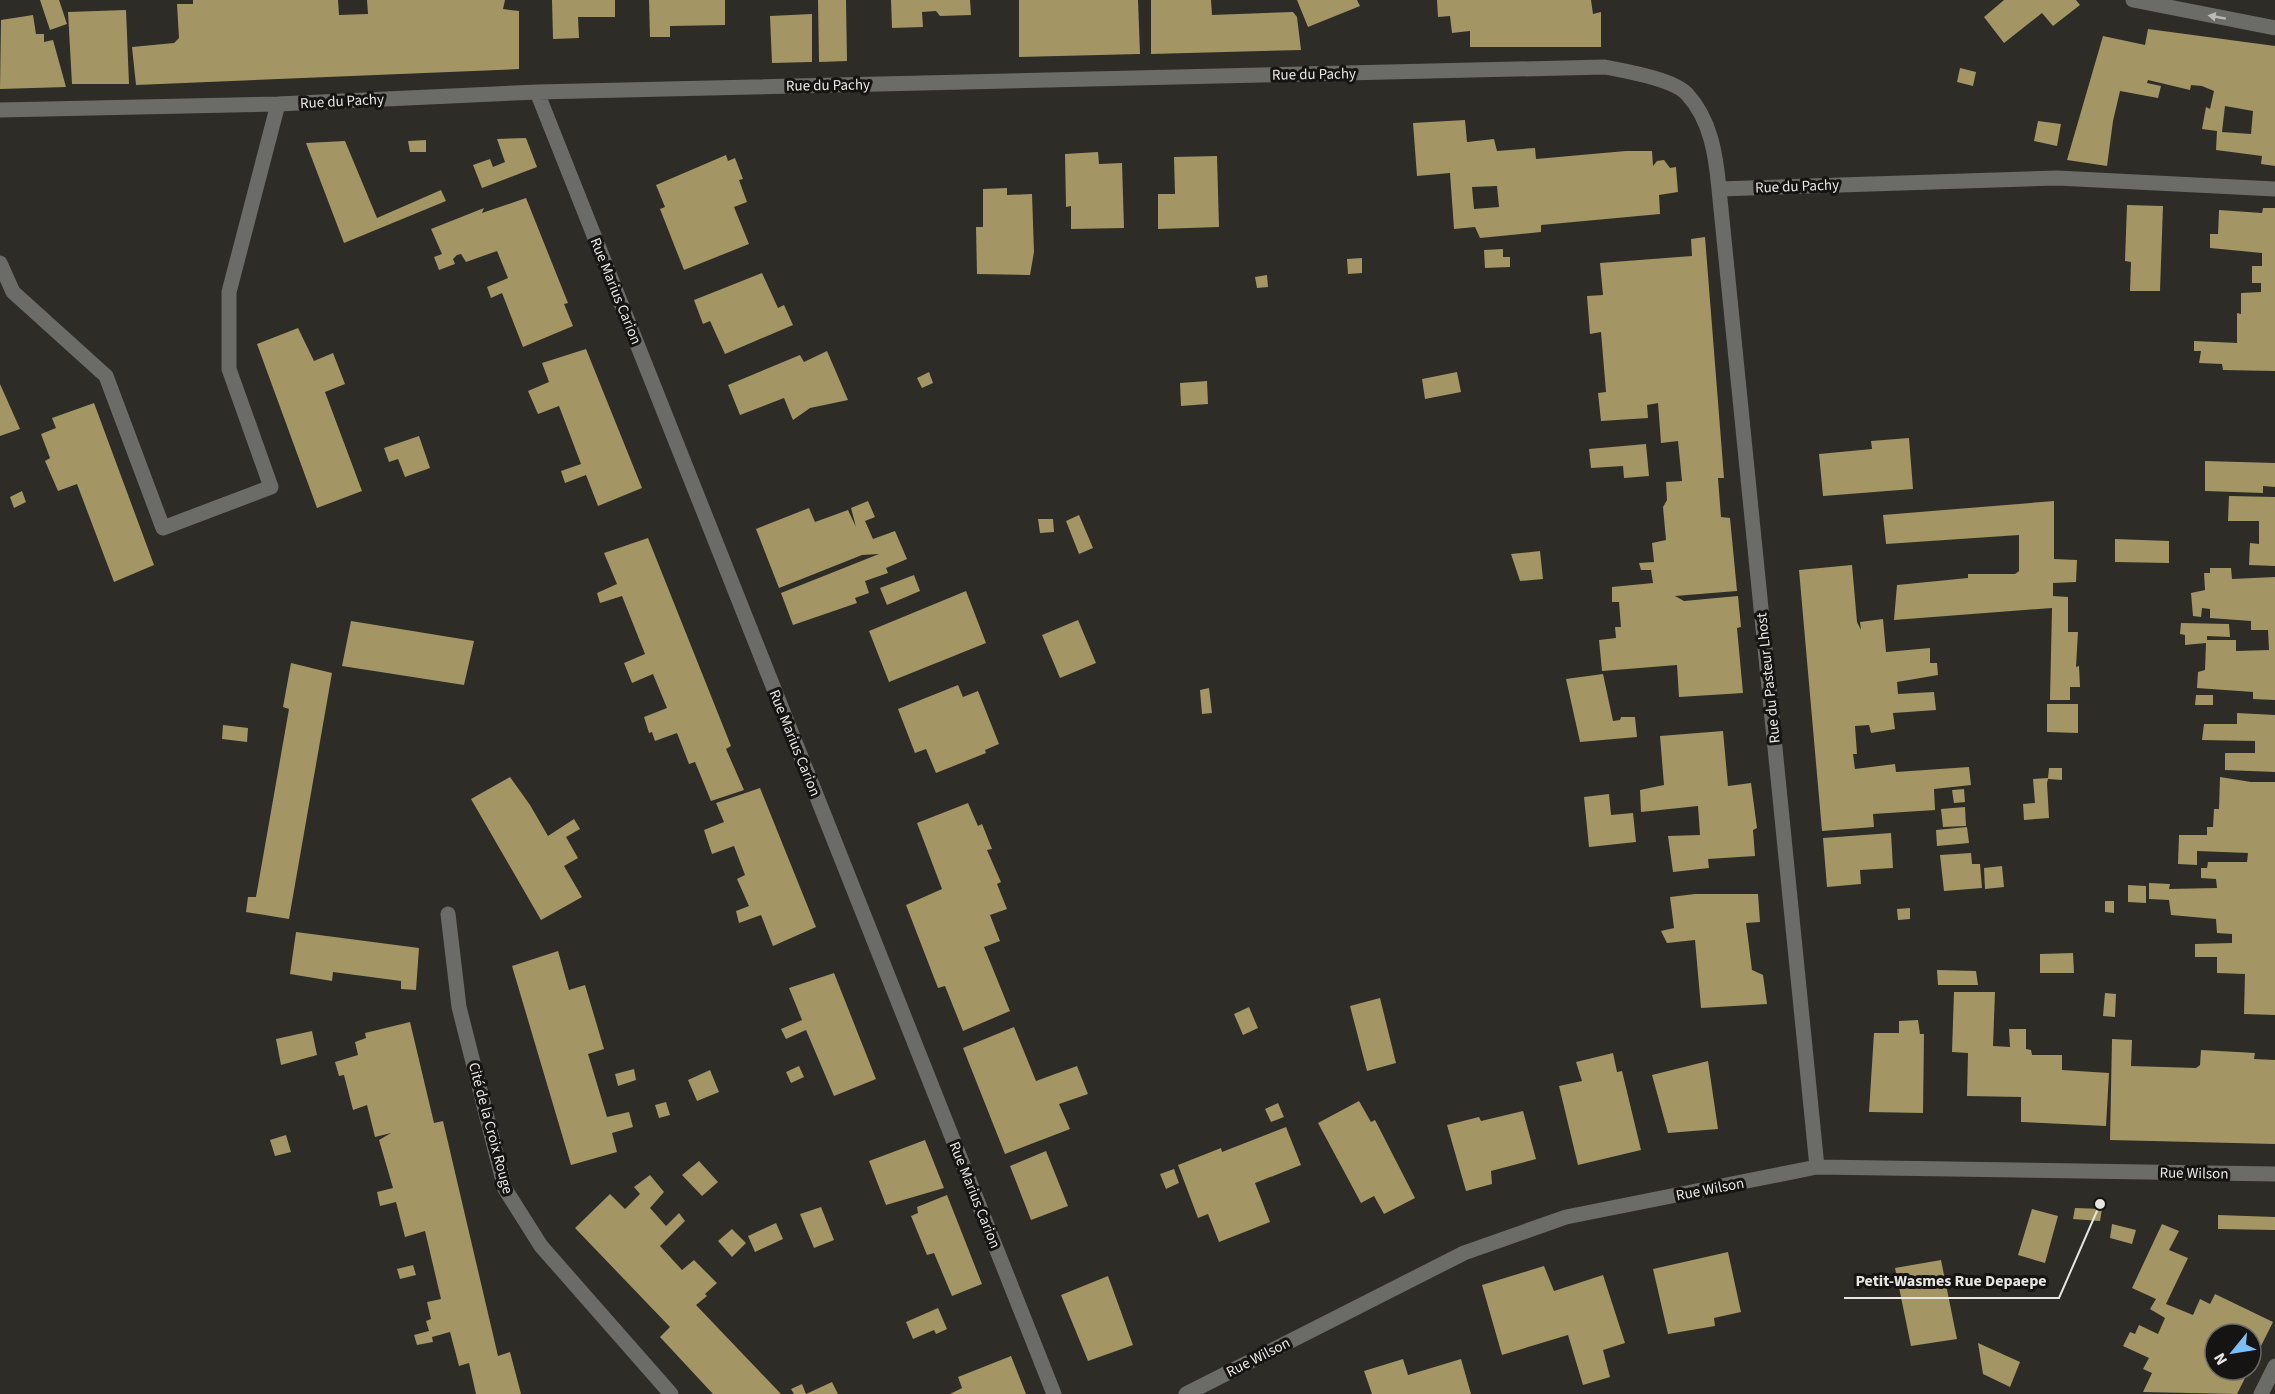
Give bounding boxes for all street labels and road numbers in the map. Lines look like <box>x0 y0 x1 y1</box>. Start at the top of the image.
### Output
street label: Rue du Pachy <box>1272 63 1356 86</box>
street label: Rue du Pachy <box>786 74 870 97</box>
street label: Rue du Pachy <box>300 89 385 114</box>
street label: Rue du Pachy <box>1755 175 1839 198</box>
street label: Rue Marius Carion <box>585 235 646 348</box>
street label: Rue du Pasteur Lhost <box>1751 612 1786 744</box>
street label: Rue Marius Carion <box>764 687 825 800</box>
street label: Cité de la Croix Rouge <box>463 1060 518 1196</box>
street label: Rue Marius Carion <box>944 1139 1005 1252</box>
street label: Rue Wilson <box>2159 1162 2229 1185</box>
street label: Rue Wilson <box>1674 1173 1746 1206</box>
street label: Rue Wilson <box>1223 1332 1294 1382</box>

